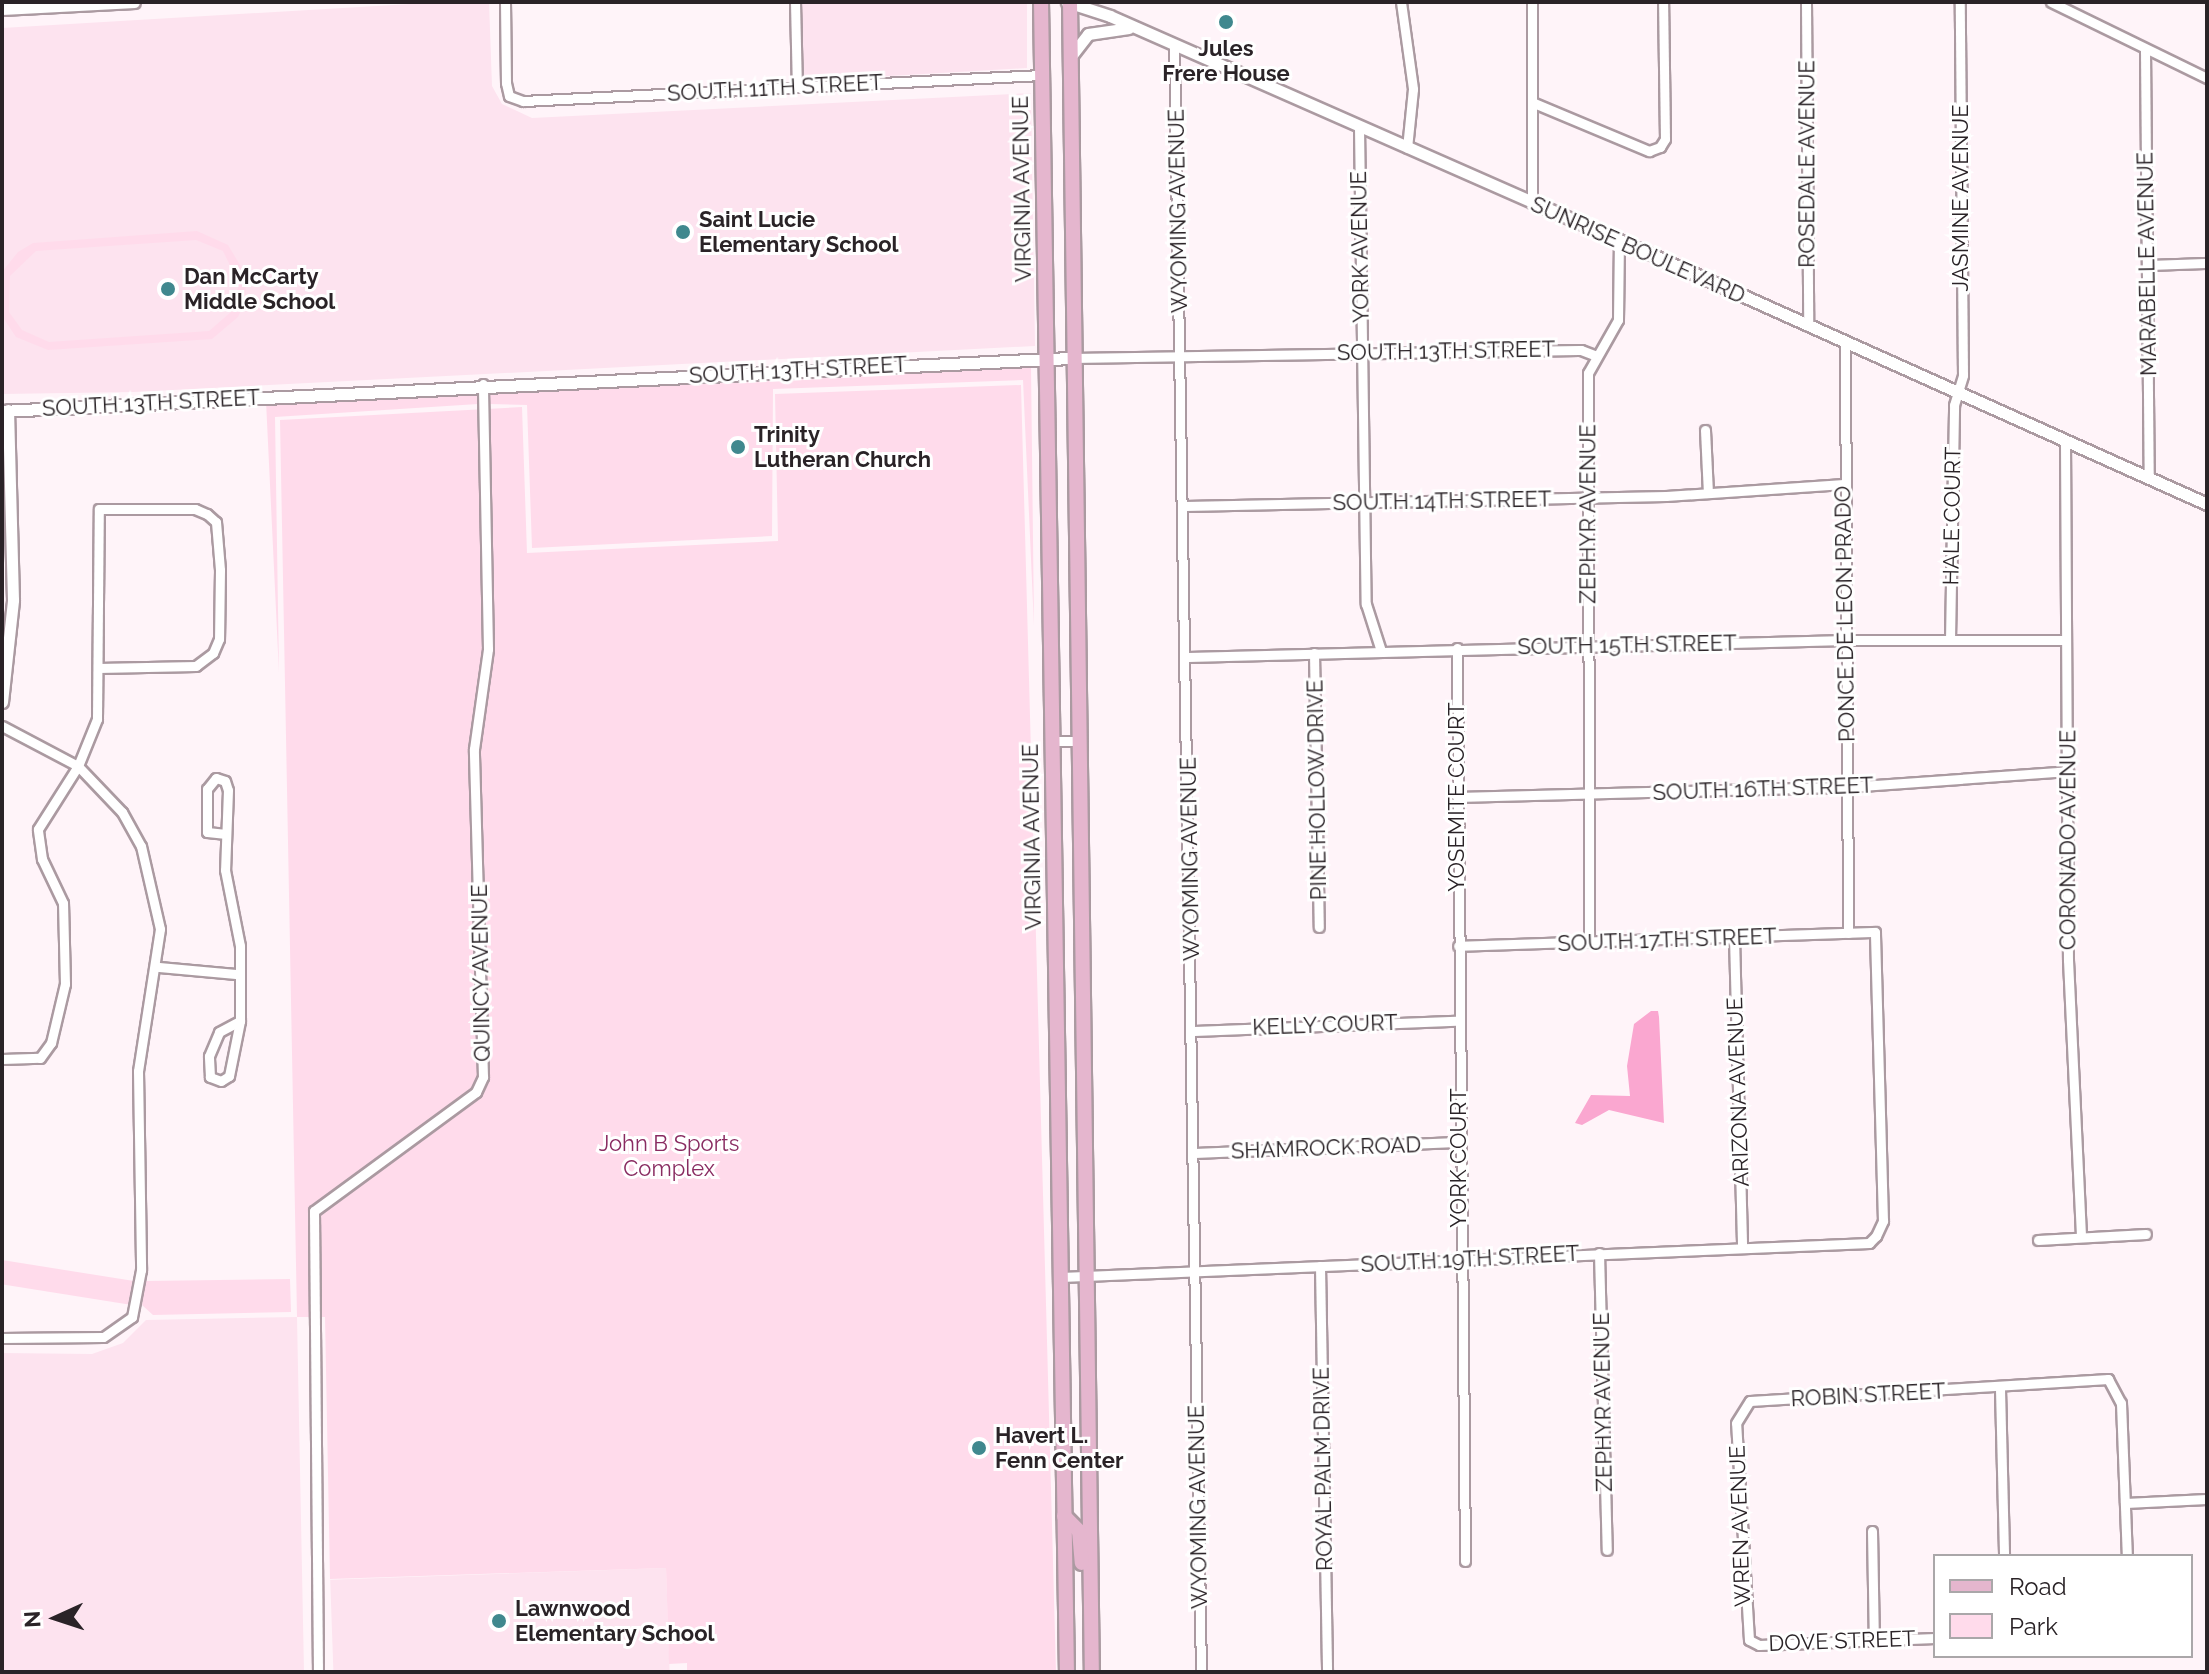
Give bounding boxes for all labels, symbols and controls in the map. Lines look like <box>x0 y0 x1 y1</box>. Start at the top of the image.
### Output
marker: Jules Frere House <box>1217 13 1235 31</box>
place label: Jules Frere House <box>1162 35 1290 86</box>
street label: ROSEDALE AVENUE <box>1794 60 1820 268</box>
street label: SOUTH 11TH STREET <box>667 69 883 107</box>
street label: VIRGINIA AVENUE <box>1007 95 1037 283</box>
street label: JASMINE AVENUE <box>1948 104 1974 292</box>
street label: WYOMING AVENUE <box>1163 108 1193 314</box>
street label: MARABELLE AVENUE <box>2132 151 2162 377</box>
street label: YORK AVENUE <box>1345 170 1375 324</box>
street label: SUNRISE BOULEVARD <box>1527 191 1749 309</box>
place label: Saint Lucie Elementary School <box>699 206 899 258</box>
marker: Saint Lucie Elementary School <box>674 223 692 241</box>
place label: Dan McCarty Middle School <box>184 263 335 314</box>
marker: Dan McCarty Middle School <box>159 280 177 298</box>
street label: SOUTH 13TH STREET <box>1337 336 1555 366</box>
street label: SOUTH 13TH STREET <box>688 351 908 389</box>
street label: SOUTH 13TH STREET <box>41 384 261 422</box>
place label: Trinity Lutheran Church <box>754 421 931 472</box>
street label: ZEPHYR AVENUE <box>1575 424 1601 604</box>
marker: Trinity Lutheran Church <box>729 438 747 456</box>
street label: HALE COURT <box>1938 446 1966 586</box>
street label: SOUTH 14TH STREET <box>1332 486 1552 516</box>
street label: PONCE DE LEON PRADO <box>1830 486 1860 742</box>
street label: SOUTH 15TH STREET <box>1517 630 1737 660</box>
street label: PINE HOLLOW DRIVE <box>1302 679 1332 901</box>
street label: YOSEMITE COURT <box>1444 702 1470 892</box>
street label: CORONADO AVENUE <box>2055 730 2081 950</box>
street label: VIRGINIA AVENUE <box>1017 743 1047 931</box>
street label: WYOMING AVENUE <box>1175 756 1205 962</box>
street label: SOUTH 16TH STREET <box>1652 772 1874 806</box>
street label: QUINCY AVENUE <box>466 883 496 1063</box>
street label: SOUTH 17TH STREET <box>1557 923 1777 957</box>
street label: ARIZONA AVENUE <box>1721 996 1755 1188</box>
street label: KELLY COURT <box>1251 1009 1399 1041</box>
street label: YORK COURT <box>1446 1088 1472 1228</box>
park label: John B Sports Complex <box>599 1130 739 1182</box>
street label: SHAMROCK ROAD <box>1230 1131 1422 1165</box>
street label: SOUTH 19TH STREET <box>1360 1240 1580 1278</box>
street label: ZEPHYR AVENUE <box>1588 1312 1618 1492</box>
street label: ROYAL PALM DRIVE <box>1308 1366 1338 1572</box>
street label: ROBIN STREET <box>1790 1378 1946 1412</box>
street label: WYOMING AVENUE <box>1183 1404 1213 1610</box>
place label: Havert L. Fenn Center <box>995 1422 1123 1474</box>
marker: Havert L. Fenn Center <box>970 1439 988 1457</box>
street label: WREN AVENUE <box>1724 1444 1756 1608</box>
legend <box>1933 1554 2193 1658</box>
text: Road <box>2009 1572 2067 1601</box>
north arrow <box>16 1578 96 1658</box>
place label: Lawnwood Elementary School <box>515 1595 715 1646</box>
text: N <box>19 1610 45 1628</box>
marker: Lawnwood Elementary School <box>490 1612 508 1630</box>
text: Park <box>2009 1612 2058 1641</box>
street label: DOVE STREET <box>1768 1625 1916 1657</box>

